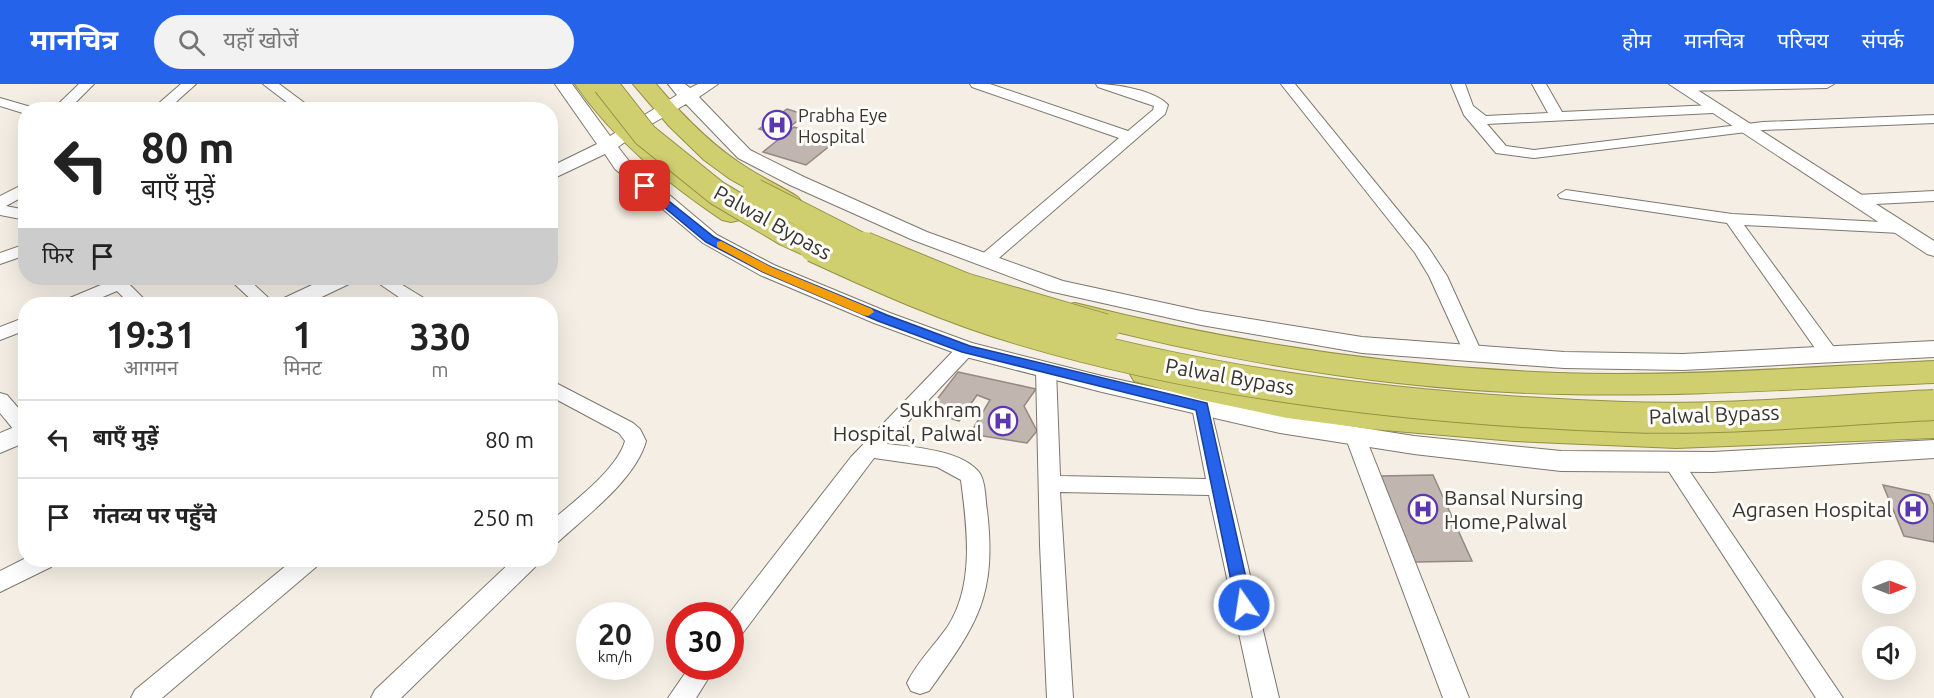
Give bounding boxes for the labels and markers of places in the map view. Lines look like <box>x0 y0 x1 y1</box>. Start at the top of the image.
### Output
place label: Prabha Eye Hospital <box>798 105 887 146</box>
hospital icon: Prabha Eye Hospital <box>761 109 793 141</box>
pin <box>619 160 670 211</box>
place label: Sukhram Hospital, Palwal <box>833 397 982 445</box>
hospital icon: Sukhram Hospital, Palwal <box>987 405 1019 437</box>
place label: Bansal Nursing Home,Palwal <box>1444 485 1584 533</box>
hospital icon: Bansal Nursing Home,Palwal <box>1407 493 1439 525</box>
hospital icon: Agrasen Hospital <box>1897 493 1929 525</box>
place label: Agrasen Hospital <box>1732 497 1892 521</box>

